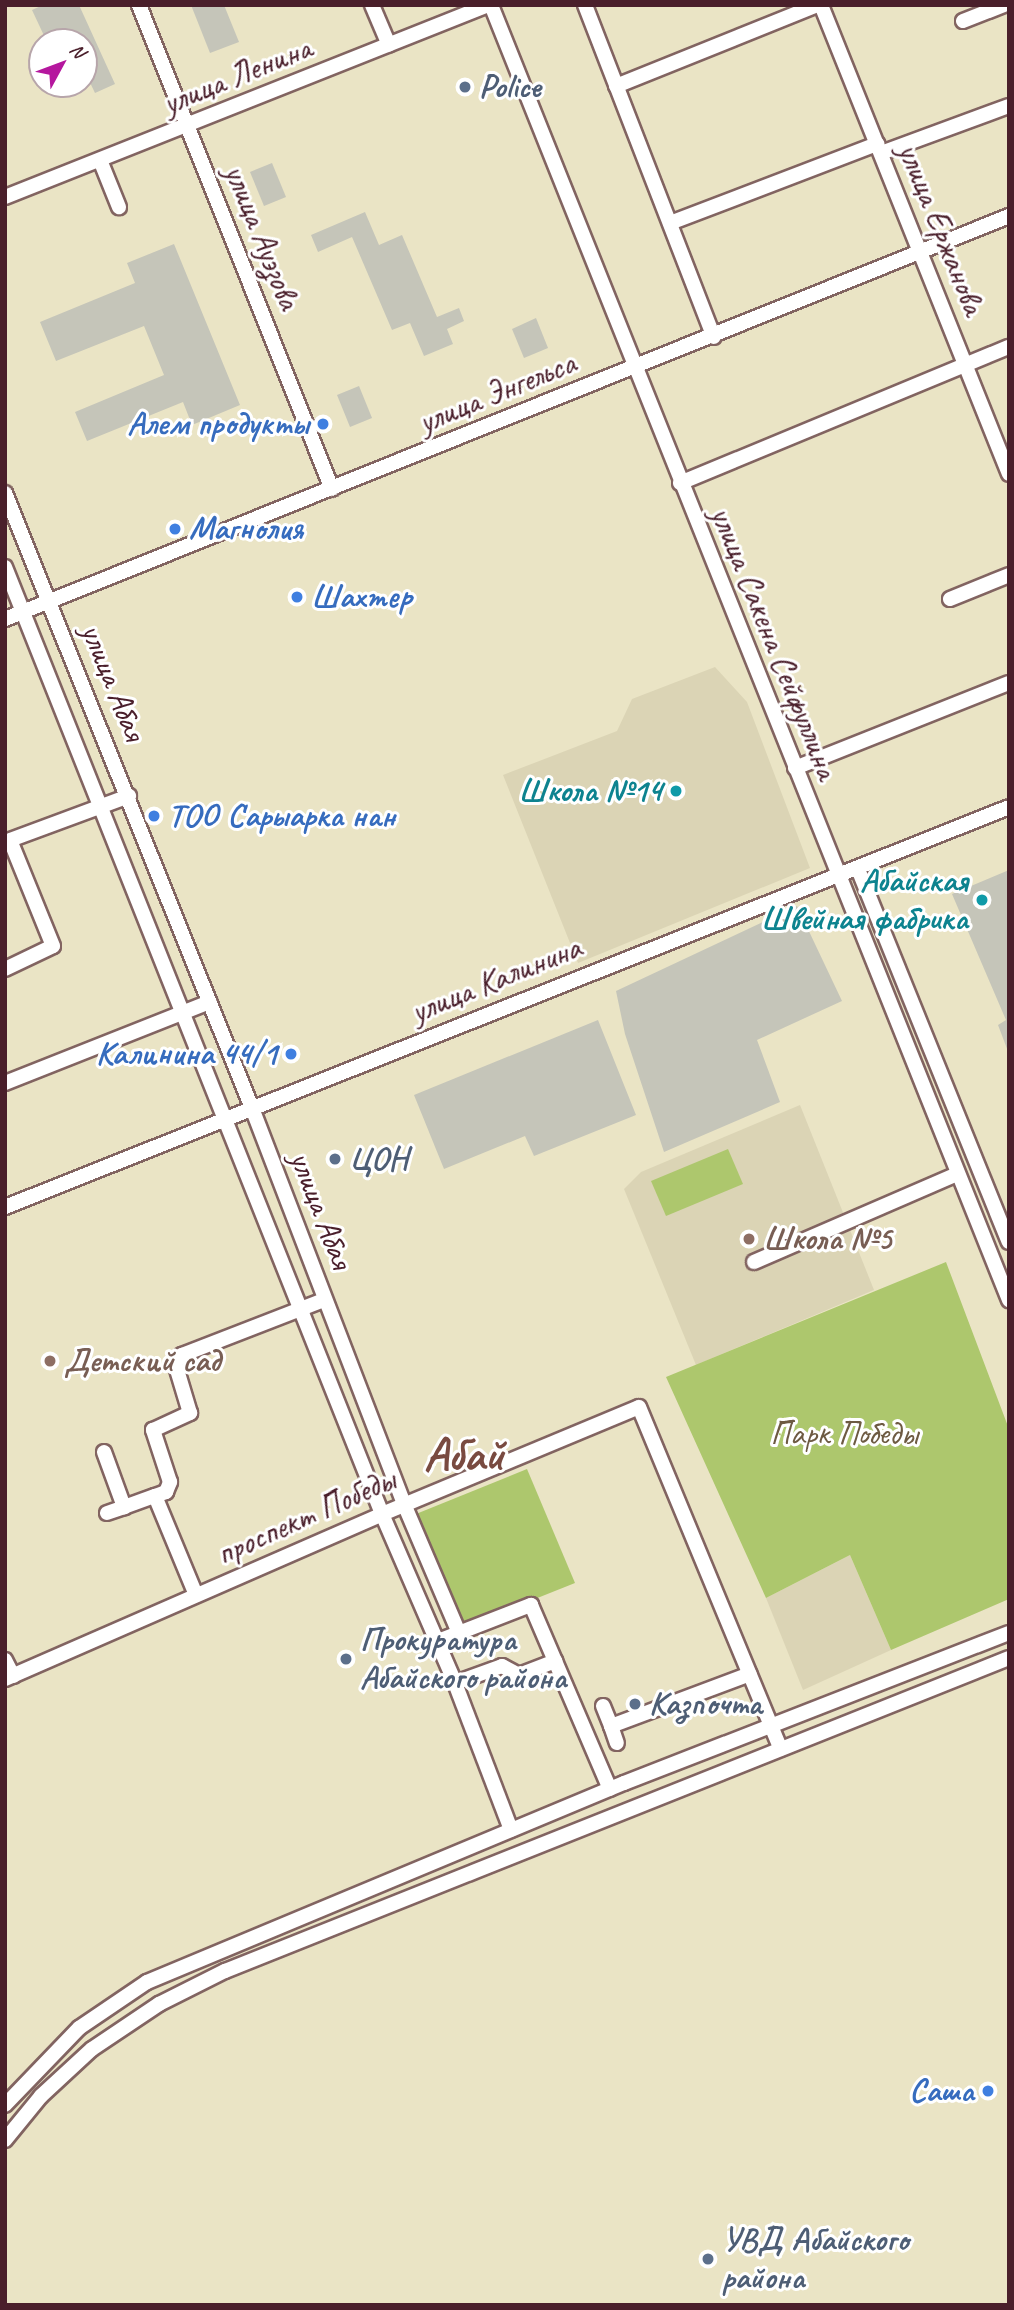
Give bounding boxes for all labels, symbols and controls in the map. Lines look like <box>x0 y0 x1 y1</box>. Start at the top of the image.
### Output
north arrow <box>28 28 98 98</box>
street label: улица Ленина <box>157 28 317 124</box>
text: N <box>64 38 90 63</box>
place label: Police <box>479 67 541 107</box>
marker: Police <box>457 79 473 95</box>
street label: улица Ержанова <box>889 137 993 321</box>
street label: улица Ауэзова <box>215 159 309 315</box>
street label: улица Энгельса <box>412 343 582 443</box>
place label: Алем продукты <box>121 404 309 444</box>
marker: Алем продукты <box>315 416 331 432</box>
street label: улица Сакена Сейфуллина <box>701 501 847 785</box>
place label: Магнолия <box>189 509 303 549</box>
marker: Магнолия <box>167 521 183 537</box>
place label: Шахтер <box>311 577 412 617</box>
marker: Шахтер <box>289 589 305 605</box>
street label: улица Абая <box>72 618 154 746</box>
place label: Школа №14 <box>518 771 662 811</box>
marker: Школа №14 <box>668 783 684 799</box>
place label: ТОО Сарыарка нан <box>168 796 392 836</box>
marker: ТОО Сарыарка нан <box>146 808 162 824</box>
place label: Абайская Швейная фабрика <box>755 861 968 939</box>
marker: Абайская Швейная фабрика <box>974 892 990 908</box>
street label: улица Калинина <box>405 928 587 1032</box>
place label: Калинина 44/1 <box>96 1034 277 1074</box>
marker: Калинина 44/1 <box>283 1046 299 1062</box>
place label: ЦОН <box>349 1139 409 1179</box>
street label: улица Абая <box>281 1146 361 1274</box>
marker: ЦОН <box>327 1151 343 1167</box>
place label: Школа №5 <box>763 1219 891 1259</box>
marker: Школа №5 <box>741 1231 757 1247</box>
place label: Детский сад <box>64 1341 220 1381</box>
marker: Детский сад <box>42 1353 58 1369</box>
park label: Парк Победы <box>770 1414 918 1454</box>
district label: Абай <box>424 1427 504 1483</box>
street label: проспект Победы <box>210 1460 402 1574</box>
place label: Прокуратура Абайского района <box>360 1620 567 1698</box>
marker: Прокуратура Абайского района <box>338 1651 354 1667</box>
place label: Казпочта <box>649 1684 762 1724</box>
marker: Казпочта <box>627 1696 643 1712</box>
place label: Саша <box>909 2071 974 2111</box>
marker: Саша <box>980 2083 996 2099</box>
place label: УВД Абайского района <box>722 2220 907 2298</box>
marker: УВД Абайского района <box>700 2251 716 2267</box>

